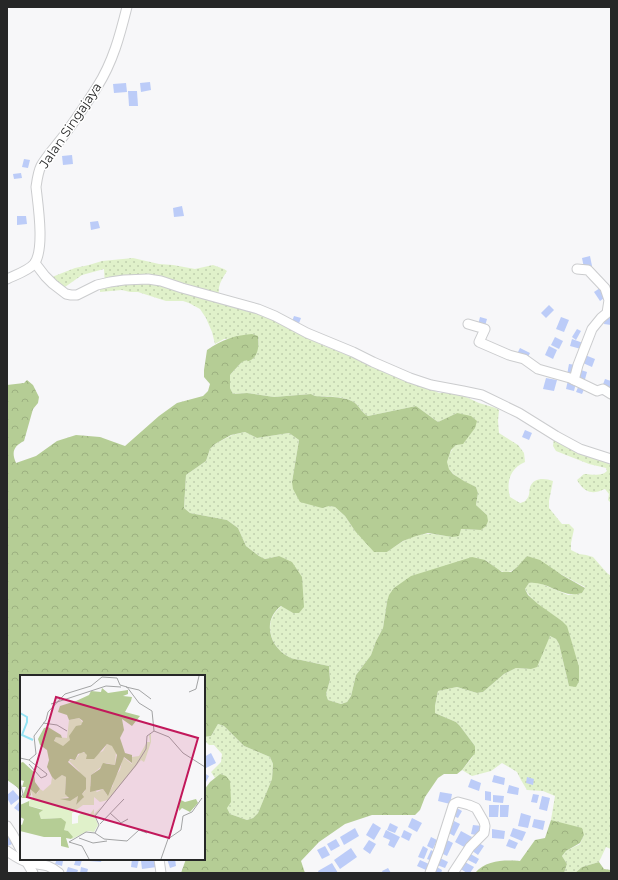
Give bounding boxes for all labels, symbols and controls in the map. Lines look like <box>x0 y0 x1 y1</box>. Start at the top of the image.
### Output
street label: Jalan Singajaya <box>35 79 105 172</box>
inset map <box>20 675 205 860</box>

